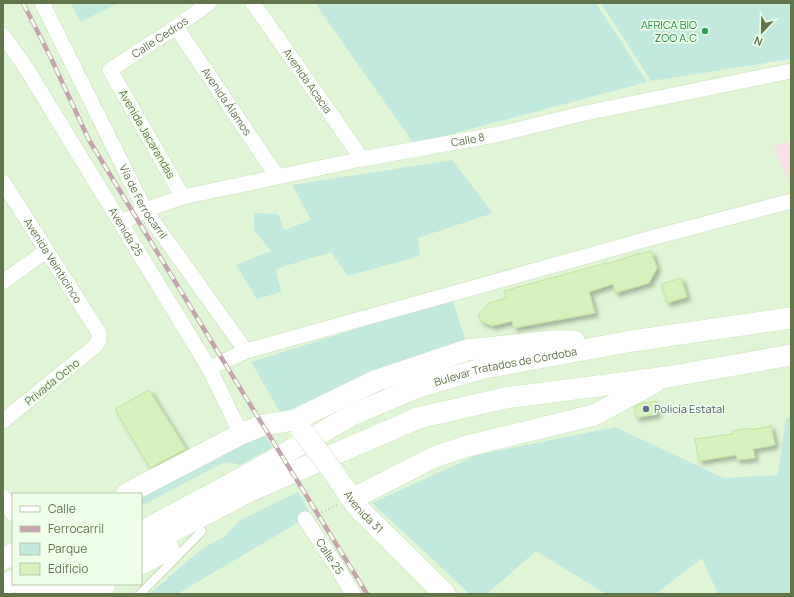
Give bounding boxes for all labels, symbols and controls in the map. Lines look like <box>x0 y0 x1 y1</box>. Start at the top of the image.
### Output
north arrow <box>742 12 782 52</box>
street label: Calle Cedros <box>128 13 191 61</box>
place label: AFRICA BIO ZOO A.C <box>641 17 697 45</box>
marker: AFRICA BIO ZOO A.C <box>700 26 710 36</box>
text: N <box>752 33 765 50</box>
street label: Avenida Acacia <box>280 45 336 116</box>
street label: Avenida Álamos <box>198 64 256 138</box>
street label: Avenida Jacarandas <box>116 87 179 181</box>
street label: Calle 8 <box>450 129 486 150</box>
street label: Vía de Ferrocarril <box>116 162 171 242</box>
street label: Avenida 25 <box>106 204 147 259</box>
street label: Avenida Veinticinco <box>21 215 86 306</box>
street label: Bulevar Tratados de Córdoba <box>432 343 578 389</box>
street label: Privada Ocho <box>21 355 83 408</box>
place label: Policía Estatal <box>654 401 725 416</box>
marker: Policía Estatal <box>641 404 651 414</box>
street label: Avenida 31 <box>341 487 387 536</box>
legend <box>12 493 142 585</box>
text: Calle <box>48 500 76 517</box>
text: Ferrocarril <box>48 520 104 537</box>
street label: Calle 25 <box>313 535 348 577</box>
text: Parque <box>48 540 87 557</box>
text: Edificio <box>48 560 88 577</box>

